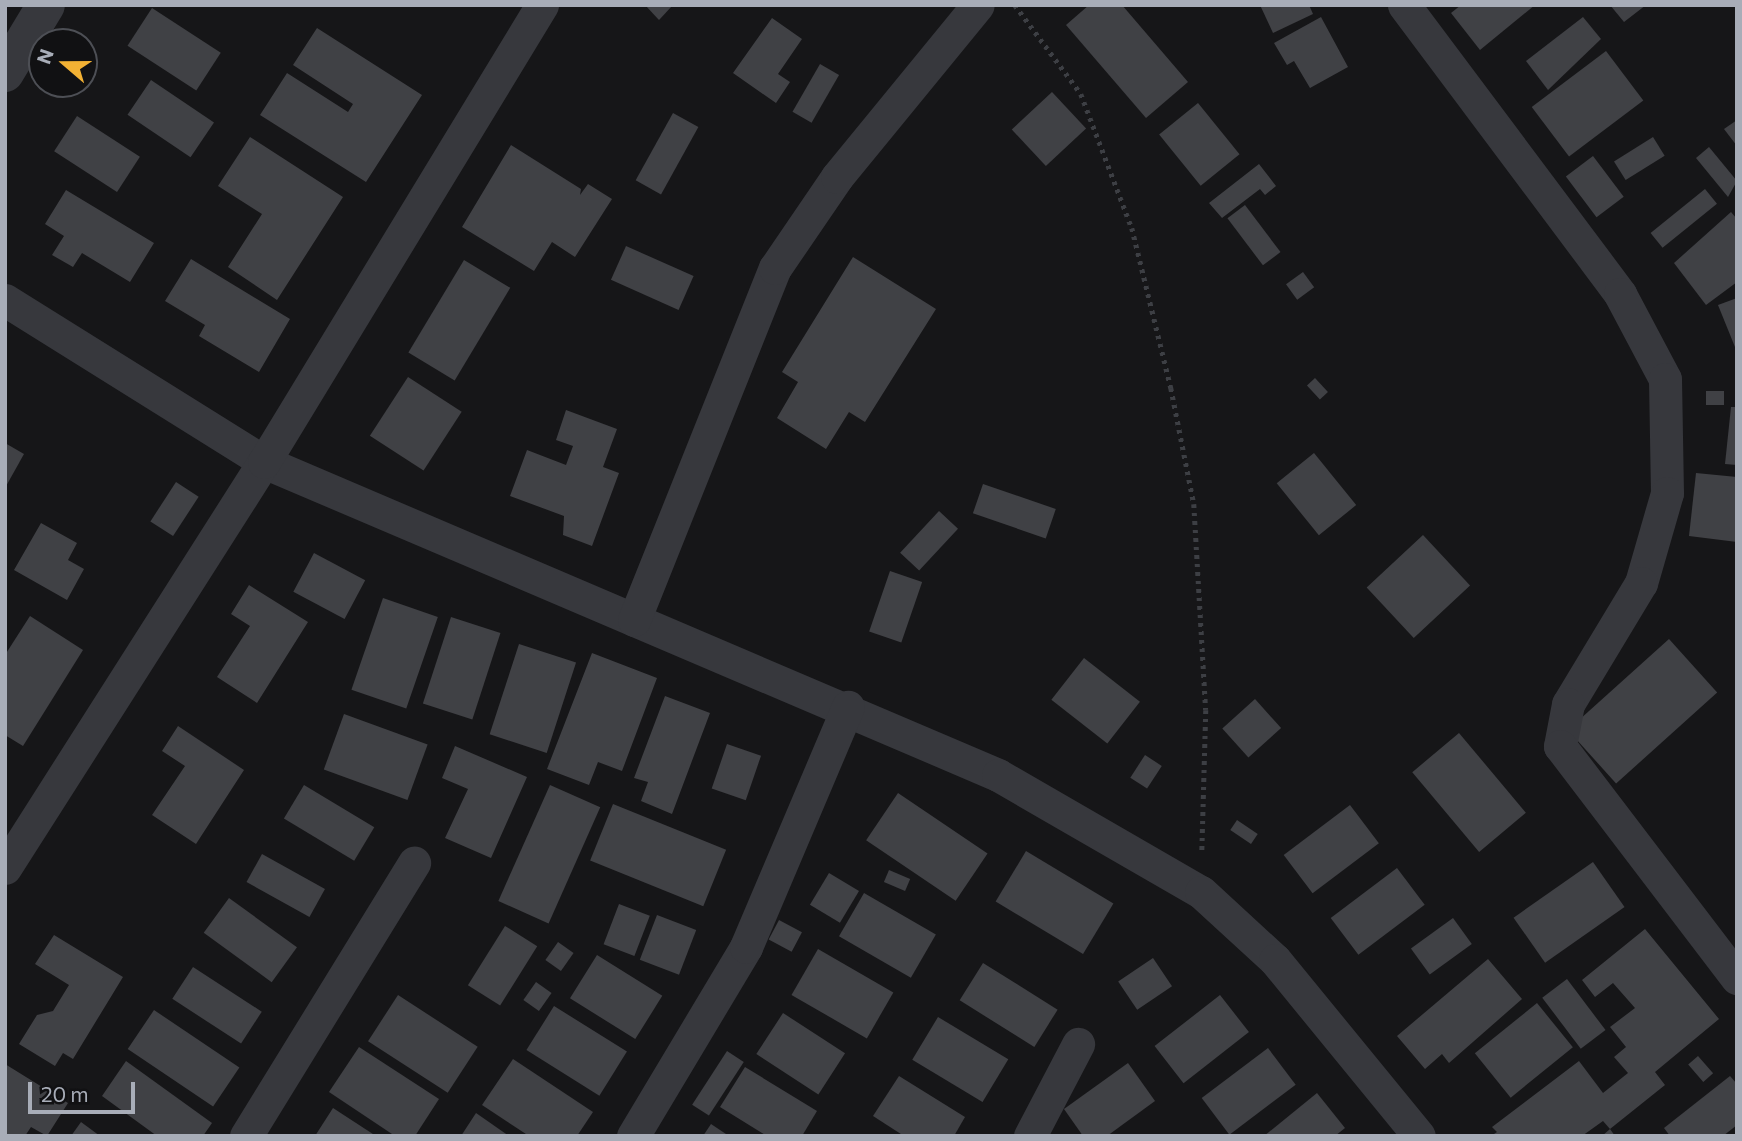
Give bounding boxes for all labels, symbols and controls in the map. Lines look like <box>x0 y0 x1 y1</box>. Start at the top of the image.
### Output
north arrow <box>28 28 98 98</box>
text: N <box>31 46 58 67</box>
scale bar <box>32 1068 138 1112</box>
text: 20 m <box>41 1081 89 1106</box>

